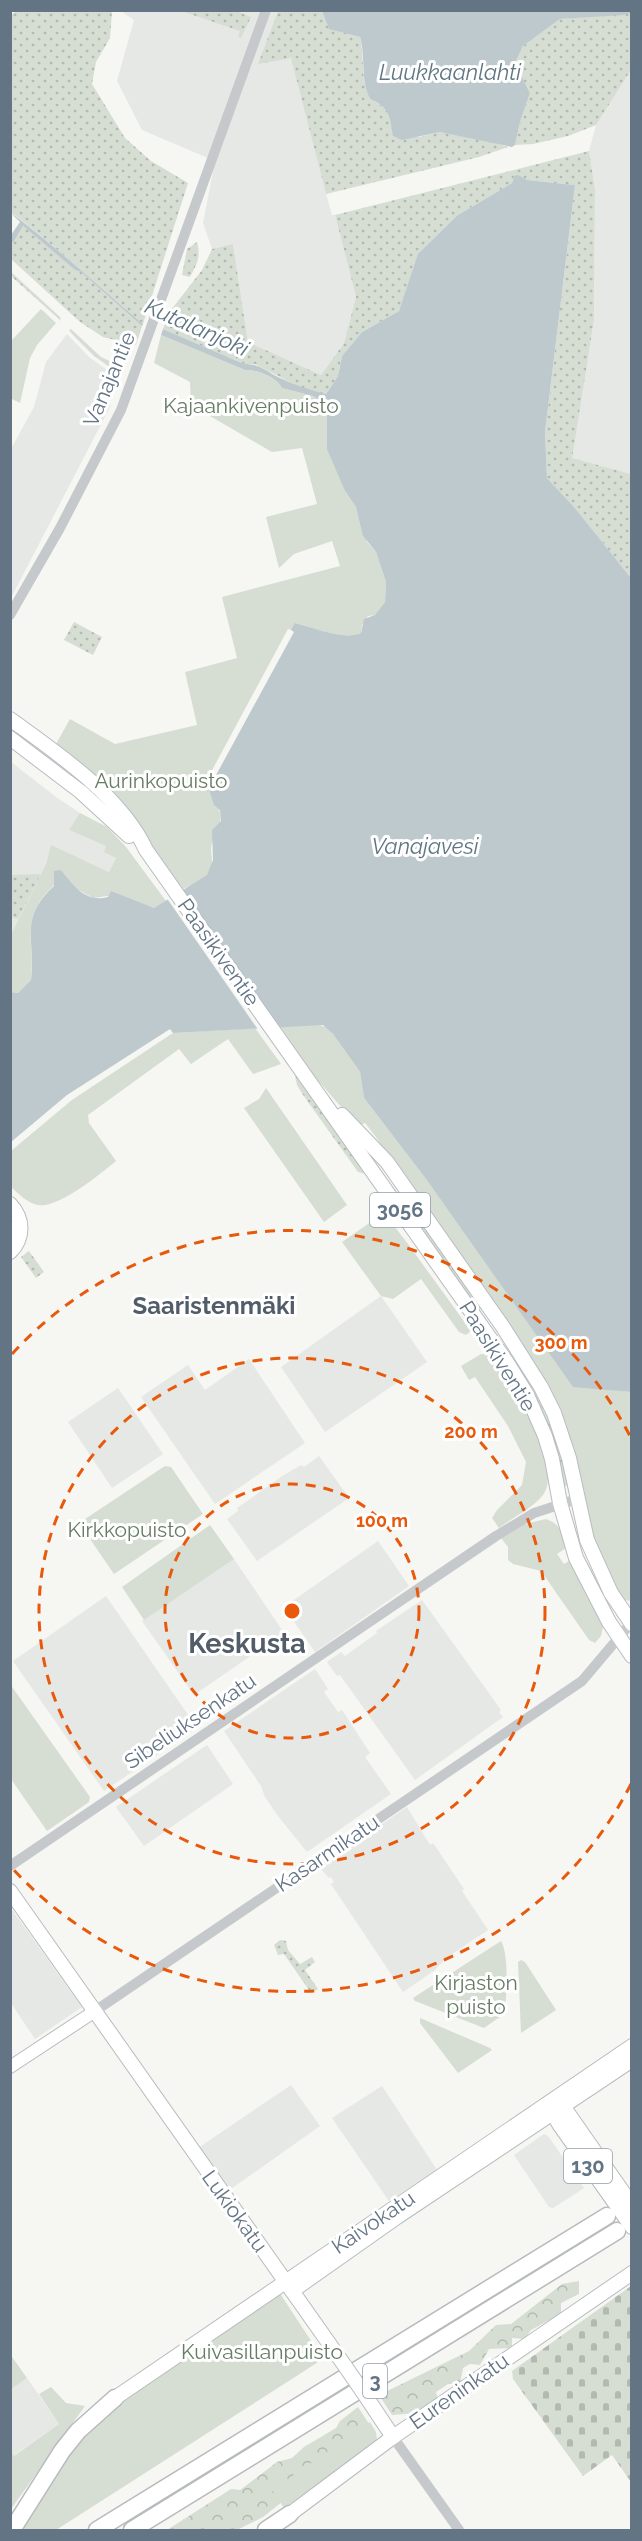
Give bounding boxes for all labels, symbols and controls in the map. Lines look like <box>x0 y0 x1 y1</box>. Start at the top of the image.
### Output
water label: Luukkaanlahti <box>379 59 522 85</box>
water label: Kutalanjoki <box>141 293 254 362</box>
street label: Vanajantie <box>78 328 140 430</box>
park label: Kajaankivenpuisto <box>163 393 339 418</box>
park label: Aurinkopuisto <box>94 768 228 793</box>
water label: Vanajavesi <box>372 833 480 859</box>
street label: Paasikiventie <box>173 893 265 1011</box>
road number: 3056 <box>370 1193 430 1227</box>
district label: Saaristenmäki <box>133 1291 295 1320</box>
street label: Paasikiventie <box>454 1296 542 1416</box>
text: 300 m <box>534 1332 588 1353</box>
text: 200 m <box>444 1421 498 1442</box>
text: 100 m <box>356 1510 408 1531</box>
park label: Kirkkopuisto <box>67 1517 187 1542</box>
centre of rings <box>282 1601 302 1621</box>
district label: Keskusta <box>188 1628 306 1659</box>
street label: Sibeliuksenkatu <box>120 1668 260 1774</box>
street label: Kasarmikatu <box>270 1809 384 1897</box>
park label: Kirjaston puisto <box>434 1970 518 2019</box>
road number: 130 <box>564 2149 612 2183</box>
street label: Lukiokatu <box>197 2165 273 2257</box>
street label: Kaivokatu <box>327 2185 419 2259</box>
park label: Kuivasillanpuisto <box>181 2339 343 2364</box>
street label: Eureninkatu <box>405 2348 513 2434</box>
road number: 3 <box>363 2364 387 2398</box>

